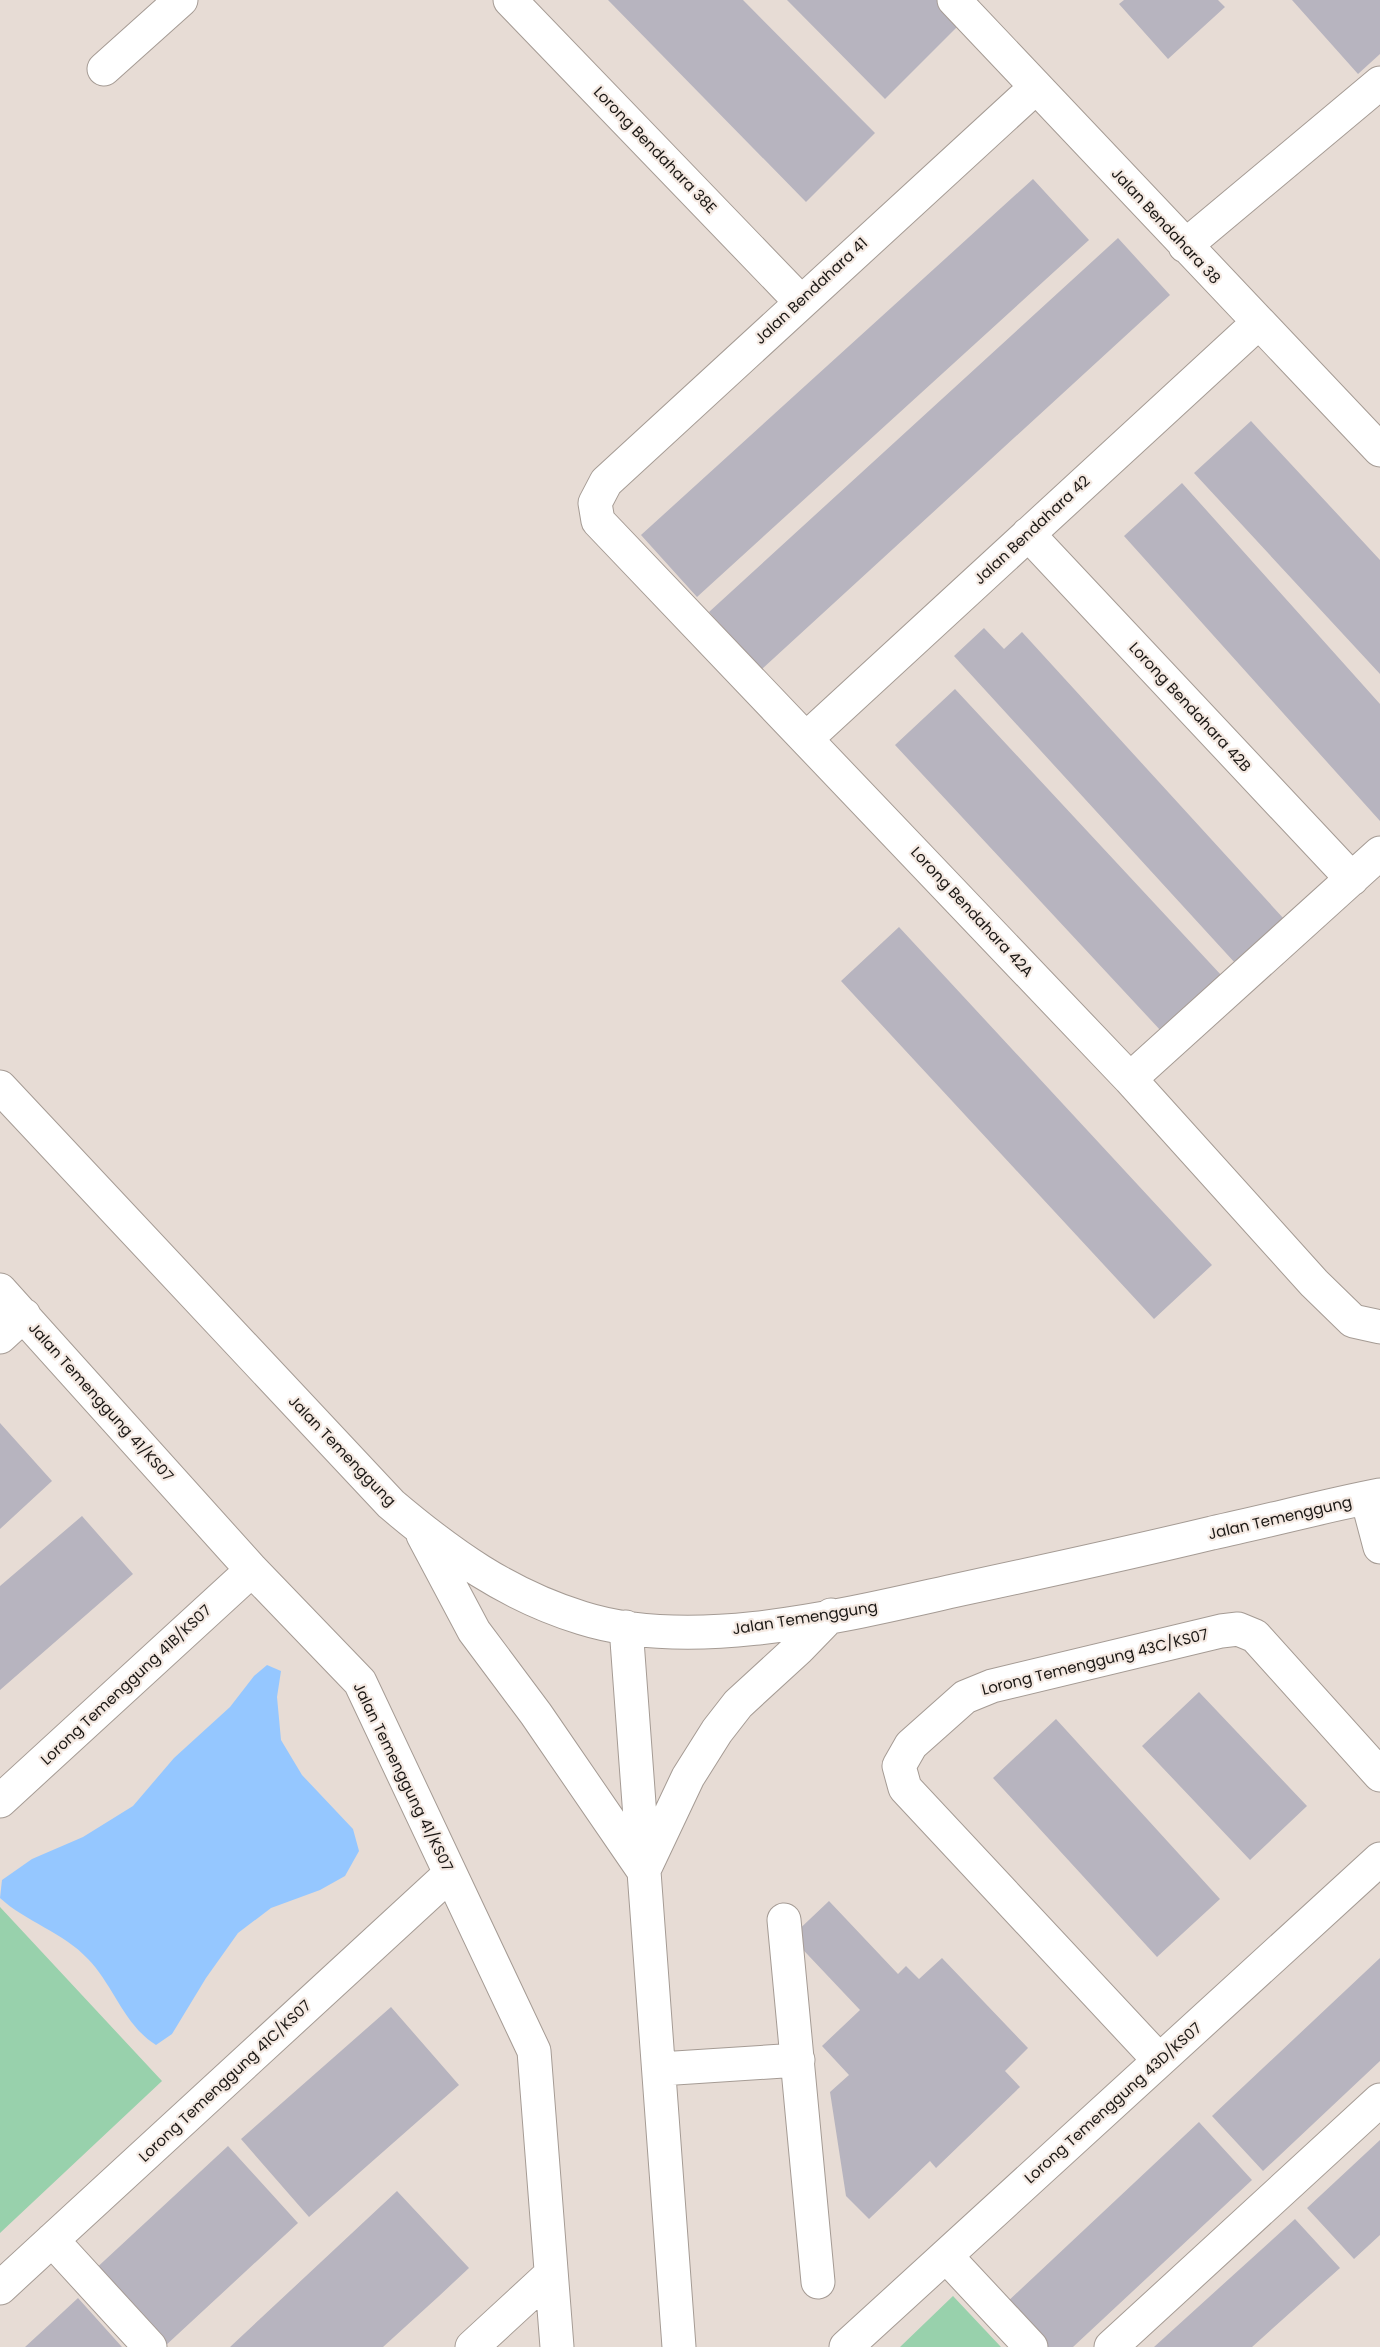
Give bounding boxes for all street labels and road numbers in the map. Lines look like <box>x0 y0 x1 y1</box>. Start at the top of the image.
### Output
street label: Lorong Bendahara 38E <box>589 82 722 218</box>
street label: Jalan Bendahara 38 <box>1107 163 1226 288</box>
street label: Jalan Bendahara 41 <box>750 233 872 349</box>
street label: Jalan Bendahara 42 <box>969 470 1094 589</box>
street label: Lorong Bendahara 42B <box>1125 637 1256 776</box>
street label: Lorong Bendahara 42A <box>906 842 1038 981</box>
street label: Jalan Temenggung 41/KS07 <box>24 1317 179 1486</box>
street label: Jalan Temenggung <box>284 1391 401 1511</box>
street label: Jalan Temenggung <box>1206 1491 1354 1544</box>
street label: Jalan Temenggung <box>731 1596 879 1639</box>
street label: Lorong Temenggung 41B/KS07 <box>36 1600 216 1770</box>
street label: Lorong Temenggung 43C/KS07 <box>979 1623 1210 1700</box>
street label: Jalan Temenggung 41/KS07 <box>348 1679 458 1875</box>
street label: Lorong Temenggung 41C/KS07 <box>134 1995 315 2166</box>
street label: Lorong Temenggung 43D/KS07 <box>1019 2017 1206 2188</box>

